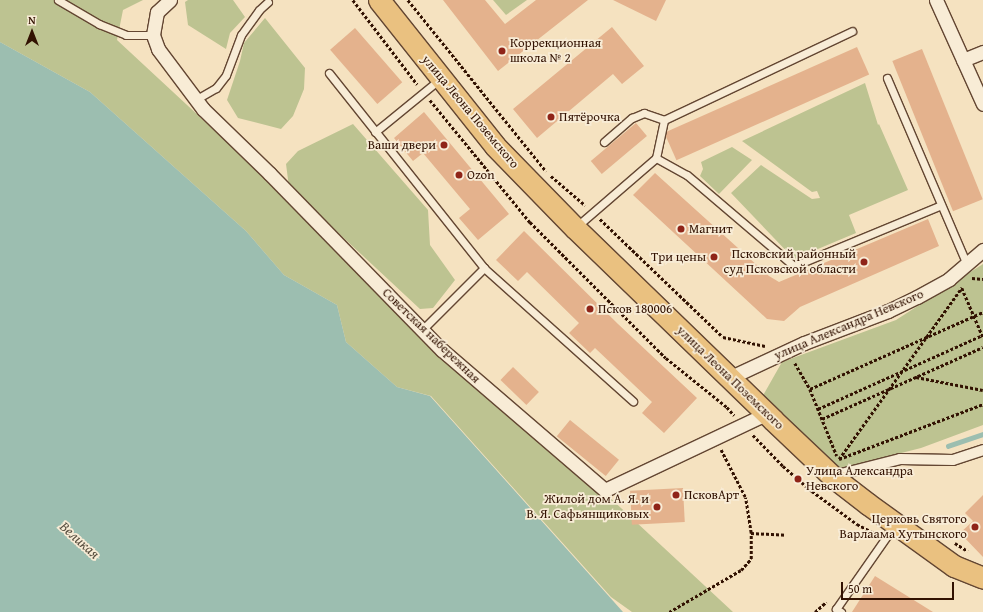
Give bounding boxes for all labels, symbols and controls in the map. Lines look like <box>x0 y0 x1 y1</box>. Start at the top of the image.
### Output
north arrow <box>12 12 52 52</box>
text: N <box>28 12 36 28</box>
place label: Коррекционная школа № 2 <box>510 36 601 67</box>
marker: Коррекционная школа № 2 <box>497 46 507 56</box>
street label: улица Леона Поземского <box>418 52 522 172</box>
place label: Пятёрочка <box>559 109 620 125</box>
marker: Пятёрочка <box>546 112 556 122</box>
place label: Ваши двери <box>368 137 436 153</box>
marker: Ваши двери <box>439 140 449 150</box>
place label: Ozon <box>467 167 495 183</box>
marker: Ozon <box>454 170 464 180</box>
place label: Магнит <box>689 221 732 237</box>
marker: Магнит <box>676 224 686 234</box>
place label: Псковский районный суд Псковской области <box>724 247 856 278</box>
place label: Три цены <box>651 249 706 265</box>
marker: Три цены <box>709 252 719 262</box>
marker: Псковский районный суд Псковской области <box>859 257 869 267</box>
street label: Советская набережная <box>379 285 483 387</box>
street label: улица Александра Невского <box>772 286 926 364</box>
place label: Псков 180006 <box>598 301 672 317</box>
marker: Псков 180006 <box>585 304 595 314</box>
street label: улица Леона Поземского <box>673 323 787 433</box>
place label: Улица Александра Невского <box>806 464 913 495</box>
marker: Улица Александра Невского <box>793 474 803 484</box>
place label: ПсковАрт <box>684 487 739 503</box>
marker: ПсковАрт <box>671 490 681 500</box>
place label: Жилой дом А. Я. и В. Я. Сафьянщиковых <box>526 492 649 523</box>
marker: Жилой дом А. Я. и В. Я. Сафьянщиковых <box>652 502 662 512</box>
place label: Церковь Святого Варлаама Хутынского <box>840 512 967 543</box>
water label: Великая <box>57 518 103 562</box>
marker: Церковь Святого Варлаама Хутынского <box>970 522 980 532</box>
scale bar <box>843 574 956 600</box>
text: 50 m <box>848 580 872 597</box>

